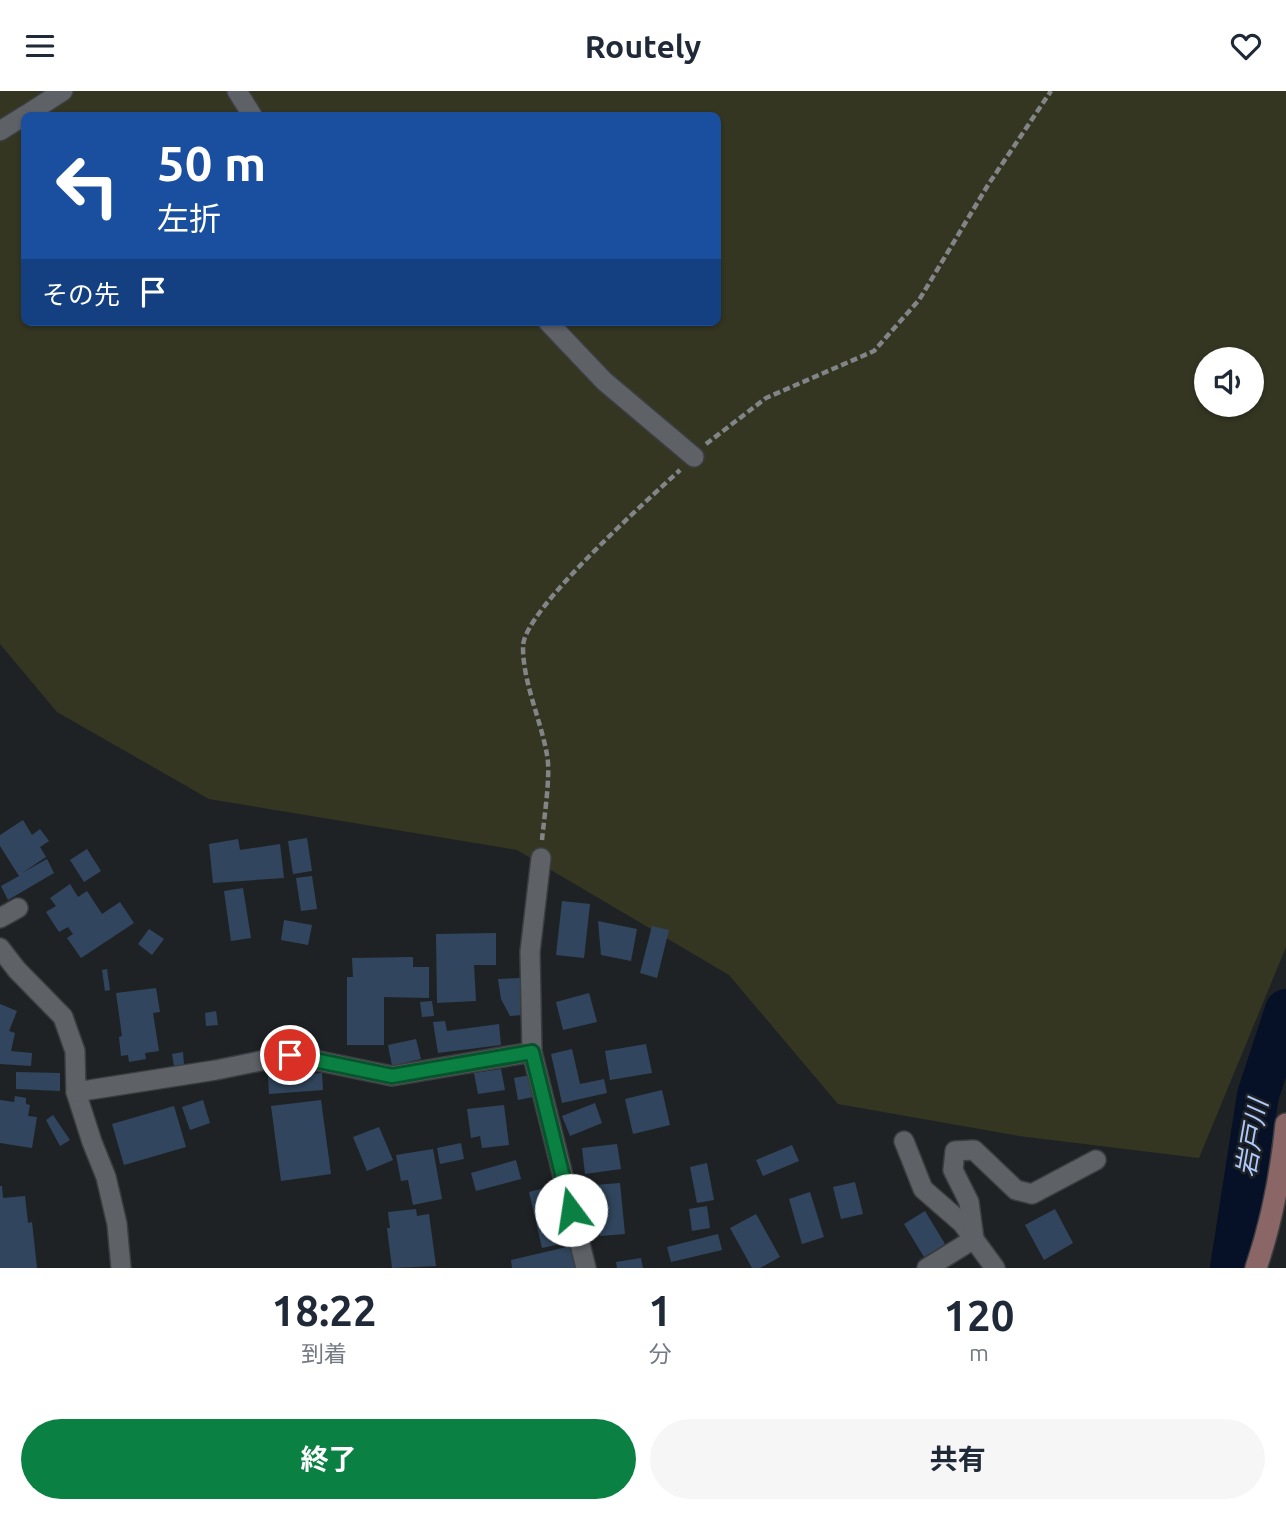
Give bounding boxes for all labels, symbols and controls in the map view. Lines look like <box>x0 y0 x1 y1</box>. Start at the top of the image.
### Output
icon: menu <box>21 27 59 65</box>
icon: heart <box>1227 27 1265 65</box>
text: Routely <box>585 28 701 64</box>
text: 50 m <box>157 135 266 190</box>
icon: left <box>42 140 133 231</box>
text: 左折 <box>157 200 221 236</box>
icon: arrive <box>134 273 172 311</box>
text: その先 <box>42 280 120 309</box>
map controls <box>1194 347 1264 417</box>
button: sound <box>1194 347 1264 417</box>
pin <box>260 1025 320 1085</box>
icon: arrive <box>271 1036 309 1074</box>
water label: 岩戸川 <box>1230 1094 1273 1179</box>
position arrow <box>534 1173 608 1247</box>
text: 18:22 <box>272 1287 377 1334</box>
text: 1 <box>648 1287 672 1334</box>
text: 120 <box>943 1292 1014 1339</box>
text: m <box>969 1340 989 1365</box>
text: 到着 <box>301 1341 347 1366</box>
text: 分 <box>649 1341 672 1366</box>
button: 終了 <box>21 1419 636 1499</box>
button: 共有 <box>650 1419 1265 1499</box>

